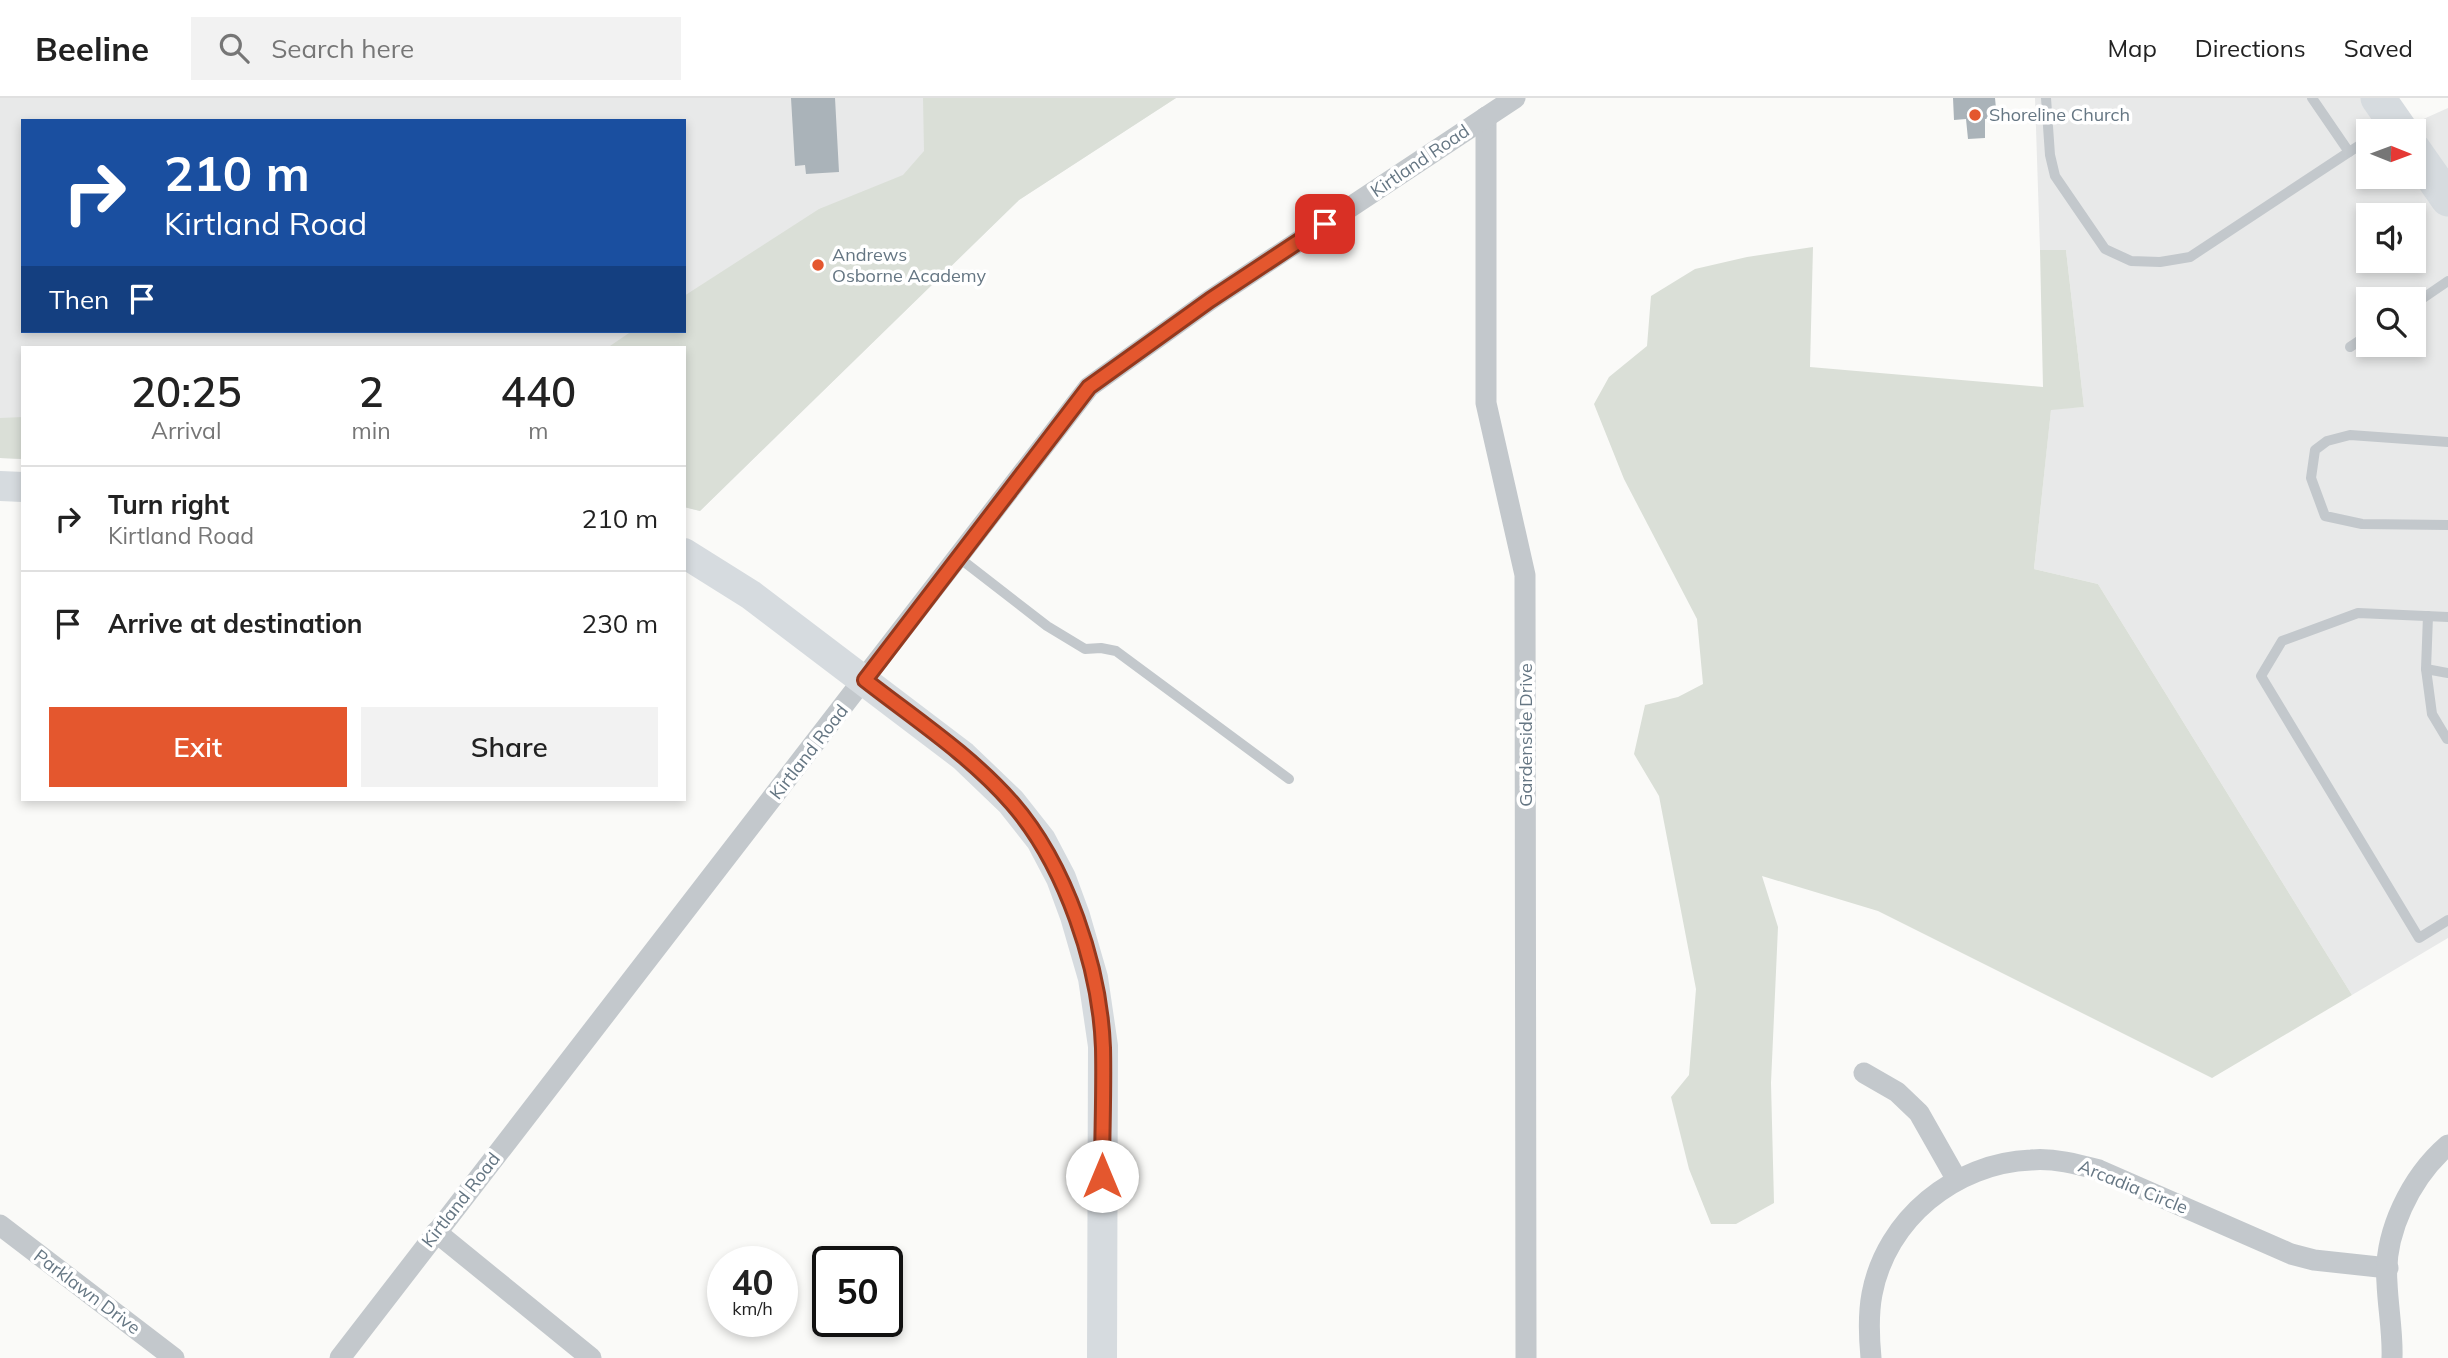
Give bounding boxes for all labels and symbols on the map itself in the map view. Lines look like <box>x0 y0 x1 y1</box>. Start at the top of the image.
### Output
place label: Shoreline Church <box>1989 103 2130 126</box>
marker: Shoreline Church <box>1967 107 1983 123</box>
street label: Kirtland Road <box>1366 119 1474 202</box>
north arrow <box>2356 119 2426 189</box>
pin <box>1295 194 1355 254</box>
place label: Andrews Osborne Academy <box>832 243 987 287</box>
marker: Andrews Osborne Academy <box>810 257 826 273</box>
street label: Gardenside Drive <box>1514 663 1537 807</box>
street label: Kirtland Road <box>764 700 853 804</box>
position arrow <box>1065 1139 1139 1213</box>
street label: Kirtland Road <box>416 1148 505 1252</box>
street label: Arcadia Circle <box>2075 1154 2191 1219</box>
street label: Parklawn Drive <box>30 1244 145 1339</box>
speed limit sign: 50 <box>812 1246 903 1337</box>

